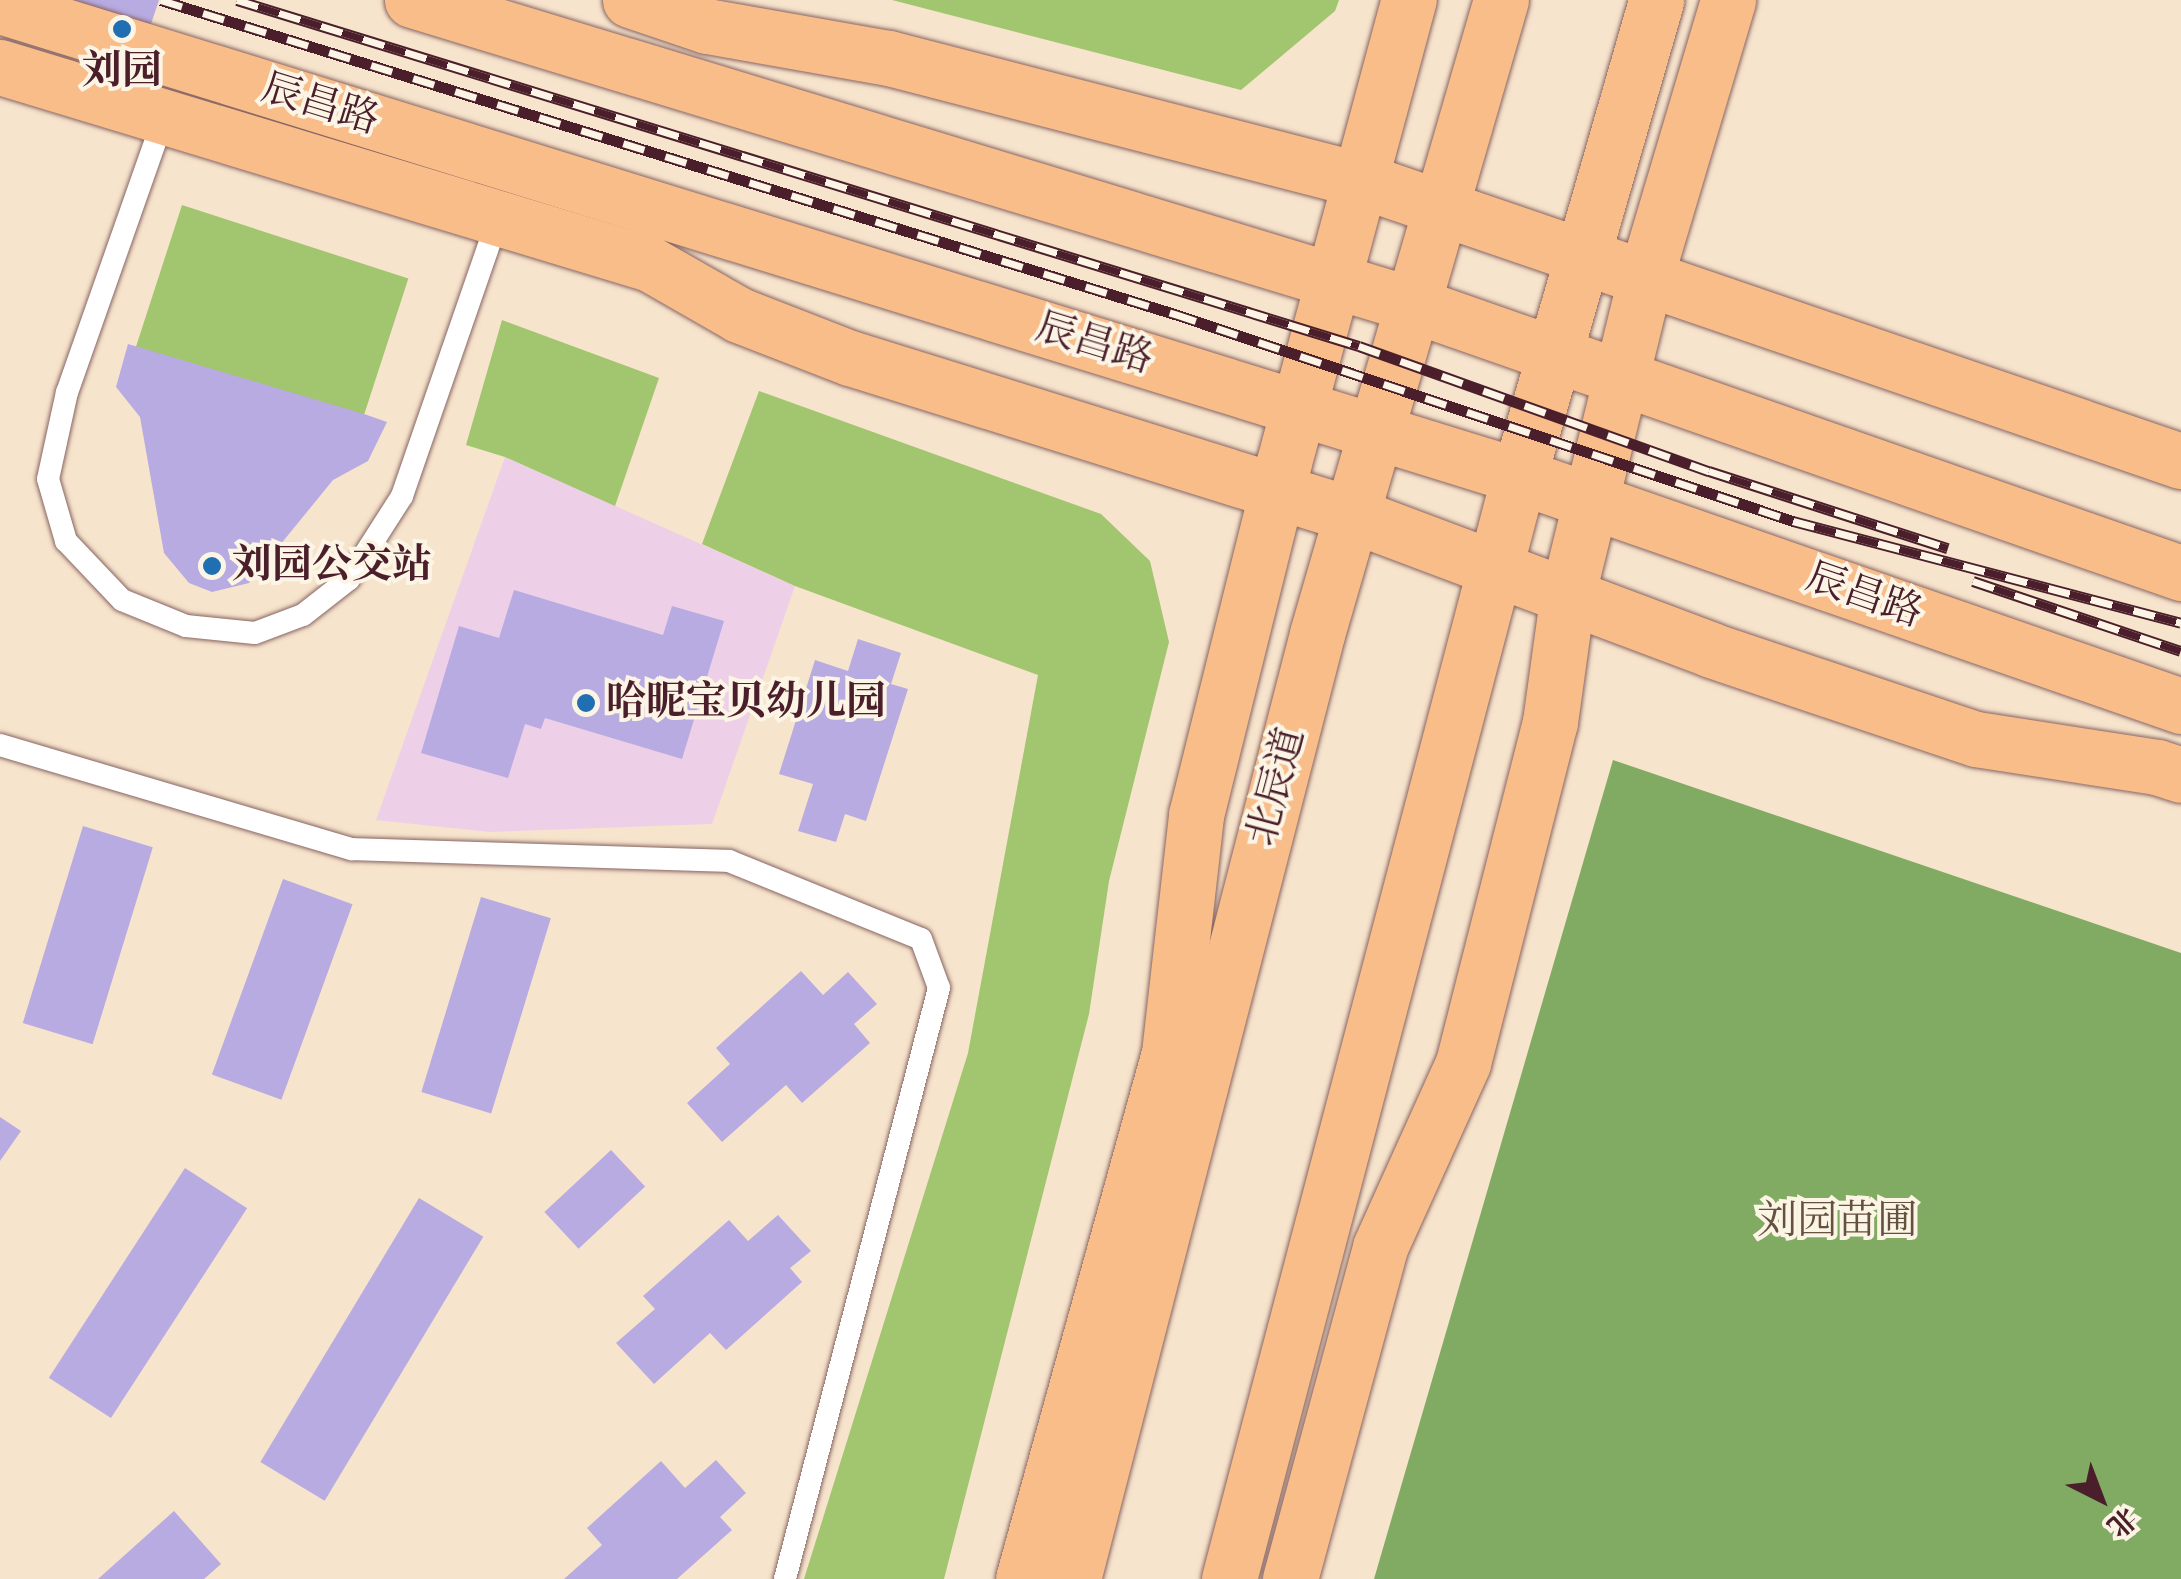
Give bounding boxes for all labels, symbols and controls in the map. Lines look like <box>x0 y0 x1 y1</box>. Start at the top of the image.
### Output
marker: 刘园 <box>109 16 135 42</box>
place label: 刘园 <box>82 48 162 96</box>
street label: 辰昌路 <box>256 65 384 145</box>
street label: 辰昌路 <box>1030 304 1158 384</box>
place label: 刘园公交站 <box>232 542 432 590</box>
street label: 辰昌路 <box>1799 554 1929 638</box>
marker: 刘园公交站 <box>201 555 223 577</box>
place label: 哈昵宝贝幼儿园 <box>606 679 886 727</box>
marker: 哈昵宝贝幼儿园 <box>575 692 597 714</box>
street label: 北辰道 <box>1238 723 1316 851</box>
park label: 刘园苗圃 <box>1757 1198 1917 1246</box>
north arrow <box>2051 1449 2151 1549</box>
text: 北 <box>2099 1499 2144 1544</box>

